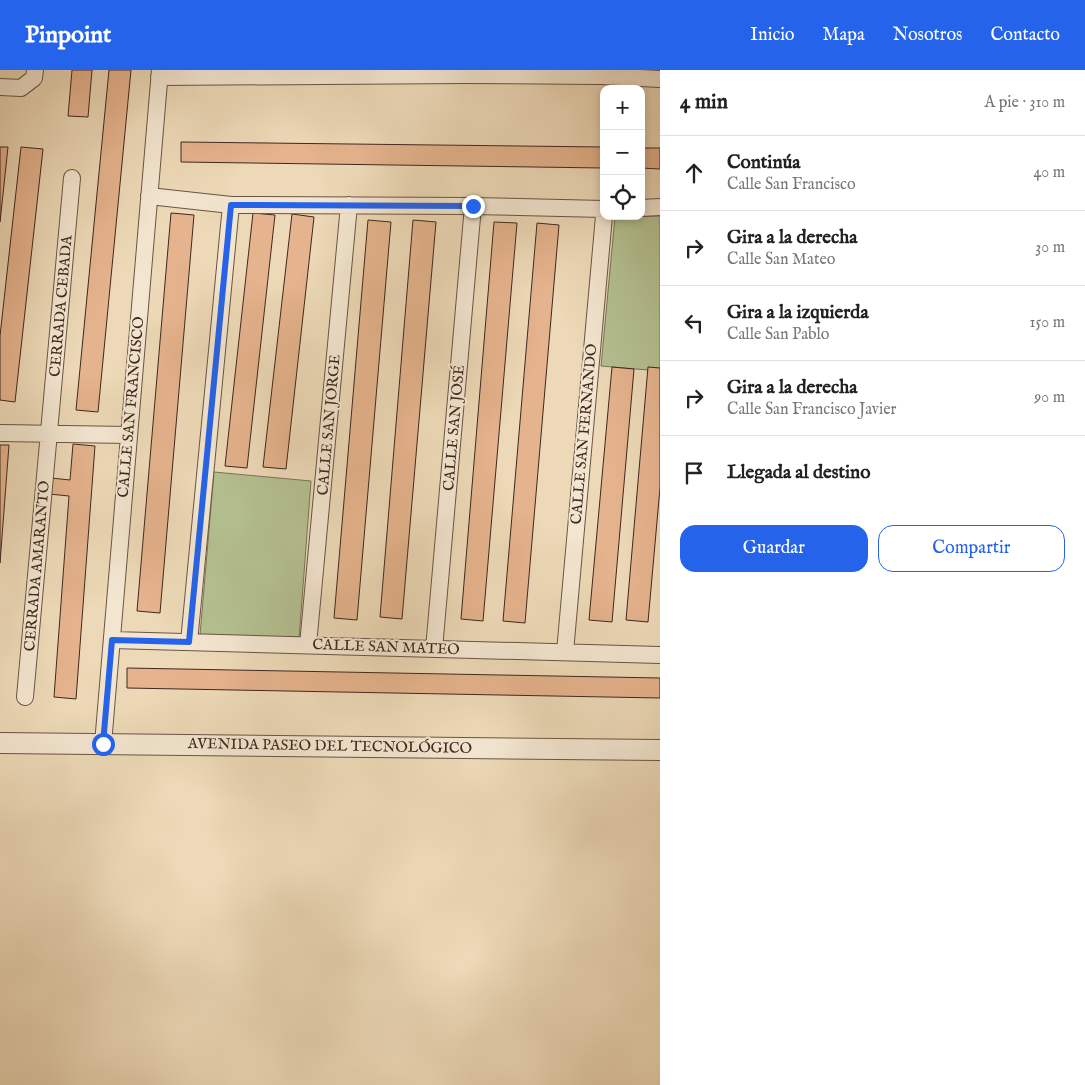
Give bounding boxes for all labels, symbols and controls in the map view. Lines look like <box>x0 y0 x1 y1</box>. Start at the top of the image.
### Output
text: Pinpoint <box>25 20 111 51</box>
text: Inicio <box>750 24 795 47</box>
text: Mapa <box>823 24 865 47</box>
text: Nosotros <box>893 24 962 47</box>
text: Contacto <box>990 24 1060 47</box>
map controls <box>600 85 645 220</box>
button: + <box>600 85 645 130</box>
text: 4 min <box>680 89 728 116</box>
text: A pie · 310 m <box>984 93 1065 113</box>
button: − <box>600 130 645 175</box>
text: Continúa <box>727 151 801 175</box>
icon: ahead <box>680 159 708 187</box>
text: 40 m <box>1033 163 1065 183</box>
button: locate <box>600 175 645 220</box>
text: Calle San Francisco <box>727 175 856 195</box>
route end <box>462 195 485 218</box>
text: Gira a la derecha <box>727 226 857 250</box>
street label: CERRADA CEBADA <box>45 234 77 378</box>
icon: right <box>680 234 708 262</box>
text: 30 m <box>1035 238 1065 258</box>
text: Calle San Mateo <box>727 250 835 270</box>
text: Gira a la izquierda <box>727 301 869 325</box>
icon: left <box>680 309 708 337</box>
text: 150 m <box>1030 313 1065 333</box>
street label: CALLE SAN FRANCISCO <box>114 316 148 498</box>
text: Calle San Pablo <box>727 325 829 345</box>
street label: CALLE SAN FERNANDO <box>567 343 601 525</box>
street label: CALLE SAN JORGE <box>313 354 345 496</box>
street label: CALLE SAN JOSÉ <box>439 364 469 492</box>
text: Gira a la derecha <box>727 376 857 400</box>
icon: right <box>680 384 708 412</box>
text: 90 m <box>1034 388 1065 408</box>
text: Calle San Francisco Javier <box>727 400 896 420</box>
icon: arrive <box>680 459 708 487</box>
text: Llegada al destino <box>727 461 870 485</box>
street label: CERRADA AMARANTO <box>20 480 54 652</box>
button: Guardar <box>680 525 868 572</box>
button: Compartir <box>878 525 1065 572</box>
street label: CALLE SAN MATEO <box>312 635 460 659</box>
route start <box>92 733 115 756</box>
street label: AVENIDA PASEO DEL TECNOLÓGICO <box>187 734 472 758</box>

